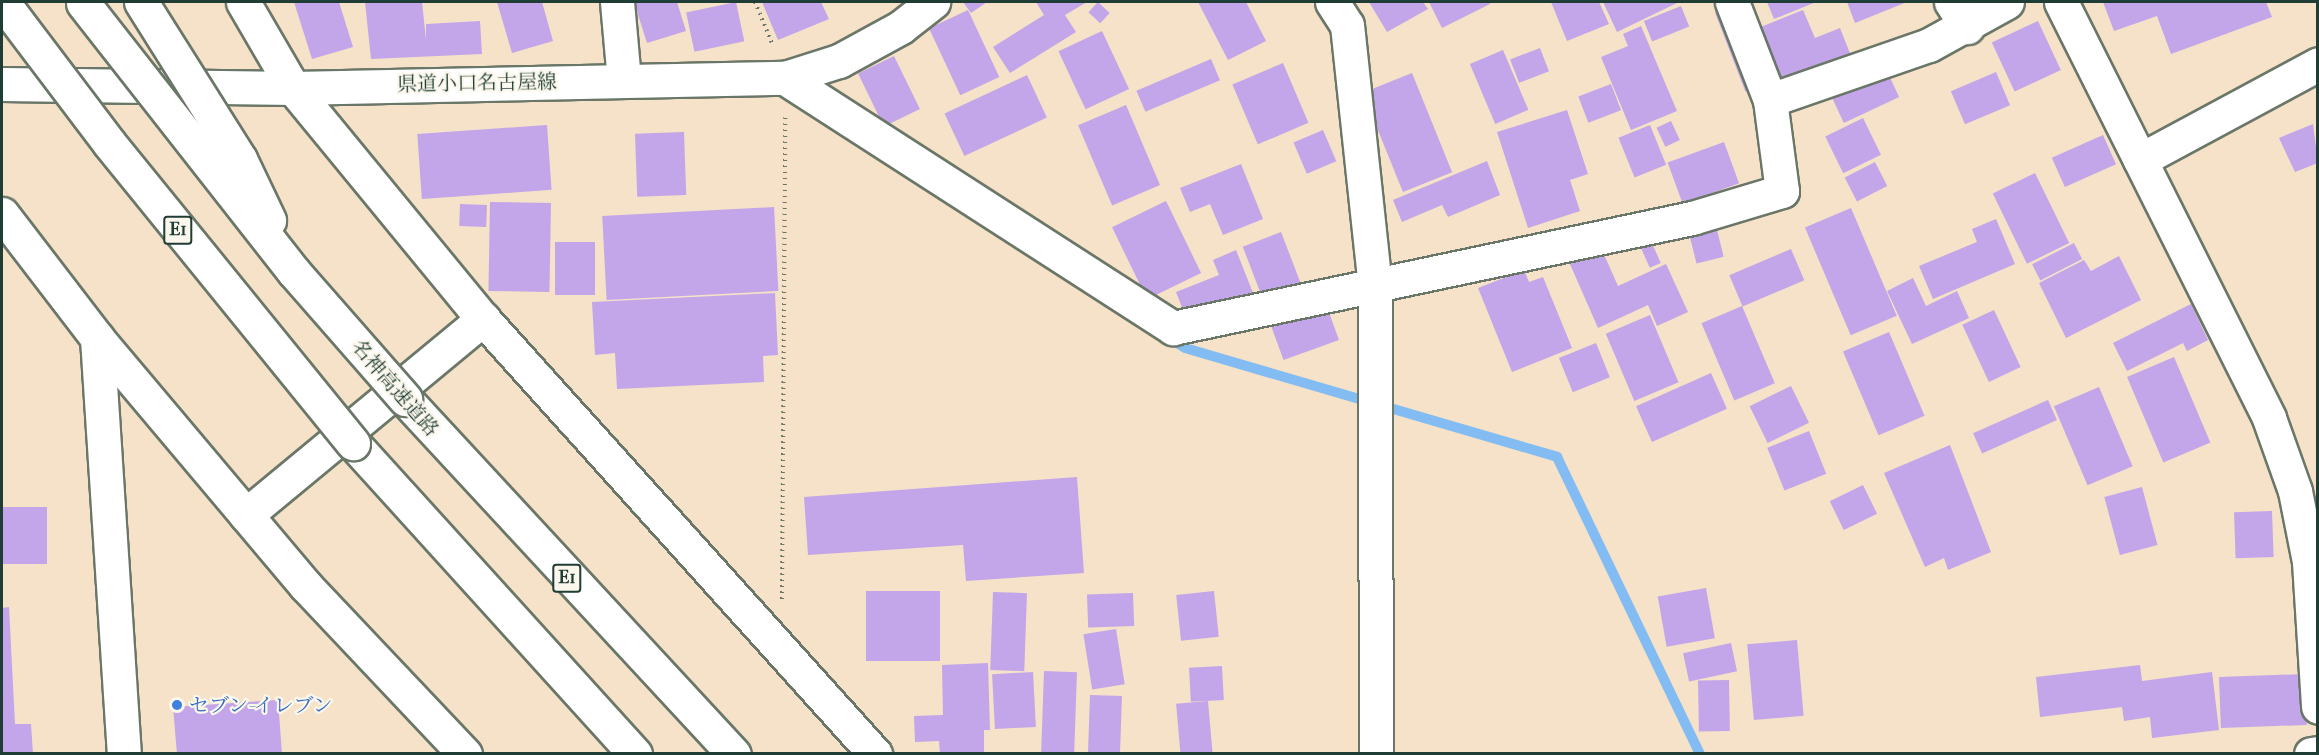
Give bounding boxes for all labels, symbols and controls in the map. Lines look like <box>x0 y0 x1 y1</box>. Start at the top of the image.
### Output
street label: 県道小口名古屋線 <box>397 70 557 96</box>
road number: E1 <box>163 215 193 245</box>
street label: 名神高速道路 <box>347 335 443 441</box>
road number: E1 <box>552 563 582 593</box>
place label: セブン-イレブン <box>189 693 334 717</box>
marker: セブン-イレブン <box>170 698 184 712</box>

